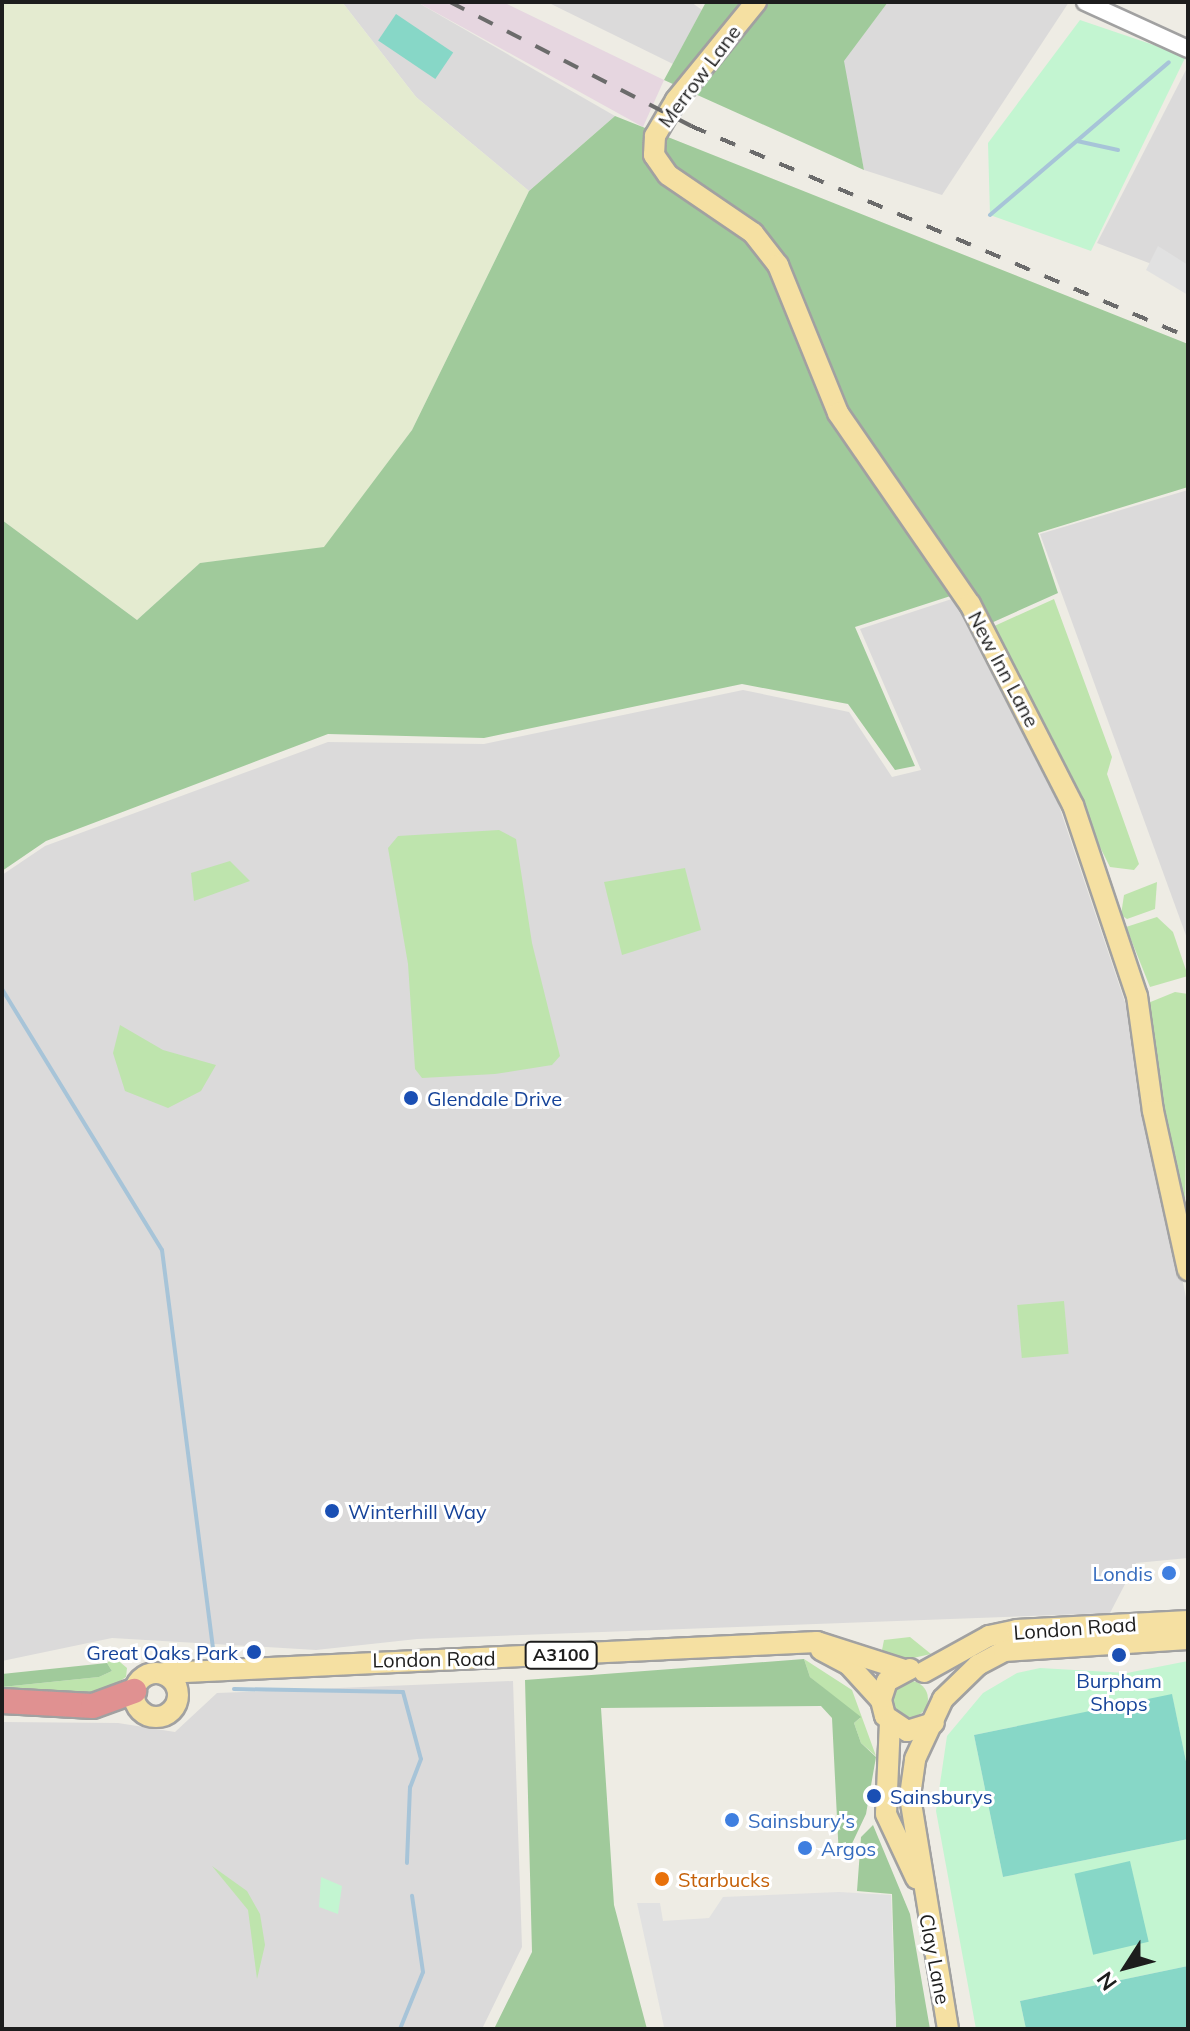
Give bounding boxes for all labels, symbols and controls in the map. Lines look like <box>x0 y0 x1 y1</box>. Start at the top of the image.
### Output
street label: Merrow Lane <box>653 20 745 132</box>
street label: New Inn Lane <box>963 607 1045 731</box>
place label: Glendale Drive <box>427 1086 562 1110</box>
marker: Glendale Drive <box>402 1089 420 1107</box>
place label: Winterhill Way <box>348 1499 487 1523</box>
marker: Winterhill Way <box>323 1502 341 1520</box>
place label: Londis <box>1092 1561 1153 1585</box>
marker: Londis <box>1160 1564 1178 1582</box>
street label: London Road <box>1013 1612 1137 1644</box>
place label: Great Oaks Park <box>86 1640 238 1664</box>
road number: A3100 <box>523 1641 599 1669</box>
marker: Great Oaks Park <box>245 1643 263 1661</box>
street label: London Road <box>372 1646 496 1672</box>
marker: Burpham Shops <box>1110 1646 1128 1664</box>
place label: Burpham Shops <box>1076 1668 1162 1715</box>
place label: Sainsburys <box>890 1784 993 1808</box>
marker: Sainsburys <box>865 1787 883 1805</box>
place label: Sainsbury's <box>748 1808 855 1832</box>
marker: Sainsbury's <box>723 1811 741 1829</box>
place label: Argos <box>821 1836 876 1860</box>
marker: Argos <box>796 1839 814 1857</box>
place label: Starbucks <box>678 1867 770 1891</box>
marker: Starbucks <box>653 1870 671 1888</box>
street label: Clay Lane <box>914 1912 956 2006</box>
north arrow <box>1086 1927 1166 2007</box>
text: N <box>1090 1966 1123 1996</box>

